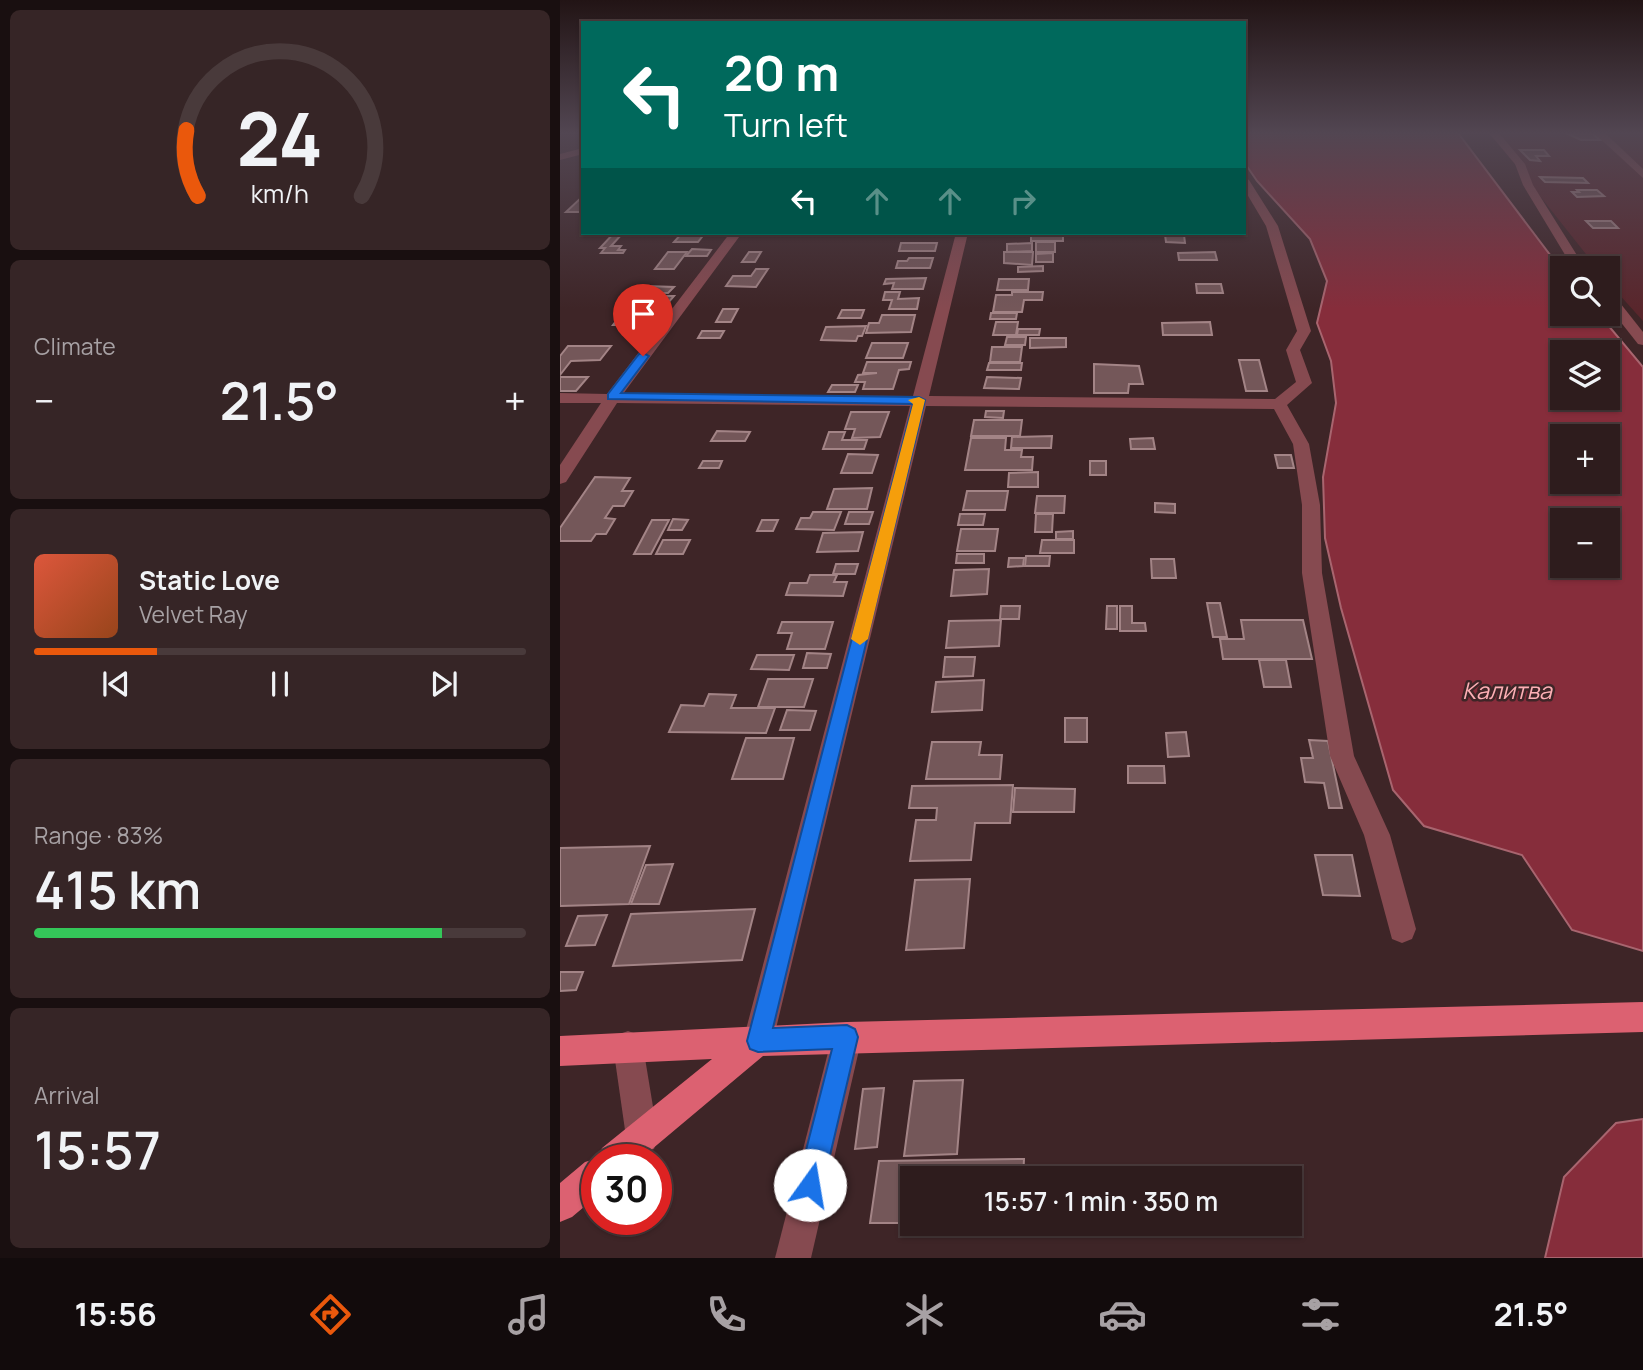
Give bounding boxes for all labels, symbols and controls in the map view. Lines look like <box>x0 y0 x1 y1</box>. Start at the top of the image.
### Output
text: 20 m <box>724 39 839 106</box>
icon: left <box>609 49 700 140</box>
text: 24 <box>237 88 323 188</box>
text: Turn left <box>724 103 848 147</box>
text: km/h <box>251 176 309 211</box>
icon: left <box>785 182 823 220</box>
icon: ahead <box>858 182 896 220</box>
icon: ahead <box>931 182 969 220</box>
icon: right <box>1004 182 1042 220</box>
map controls <box>1550 256 1620 578</box>
button: search <box>1550 256 1620 326</box>
pin <box>613 284 673 356</box>
icon: arrive <box>624 295 662 333</box>
text: Climate <box>34 330 116 362</box>
button: layers <box>1550 340 1620 410</box>
text: 21.5° <box>220 365 339 436</box>
text: − <box>34 374 55 426</box>
text: + <box>504 374 526 426</box>
button: + <box>1550 424 1620 494</box>
button: − <box>1550 508 1620 578</box>
text: Static Love <box>139 562 280 598</box>
text: Velvet Ray <box>139 598 248 630</box>
icon: previous <box>97 665 135 703</box>
icon: pause <box>261 665 299 703</box>
icon: next <box>425 665 463 703</box>
water label: Калитва <box>1462 674 1553 706</box>
text: Range · 83% <box>34 819 163 851</box>
text: 415 km <box>34 854 201 925</box>
text: Arrival <box>34 1079 100 1111</box>
text: 15:57 <box>34 1114 161 1185</box>
speed limit sign: 30 <box>581 1144 672 1235</box>
position arrow <box>773 1148 847 1222</box>
text: 15:57 · 1 min · 350 m <box>984 1183 1218 1219</box>
icon: directions <box>306 1290 355 1339</box>
icon: music <box>504 1290 553 1339</box>
icon: phone <box>702 1290 751 1339</box>
icon: climate <box>900 1290 949 1339</box>
icon: car <box>1098 1290 1147 1339</box>
icon: filters <box>1296 1290 1345 1339</box>
text: 15:56 <box>74 1292 157 1336</box>
text: 21.5° <box>1494 1292 1568 1336</box>

